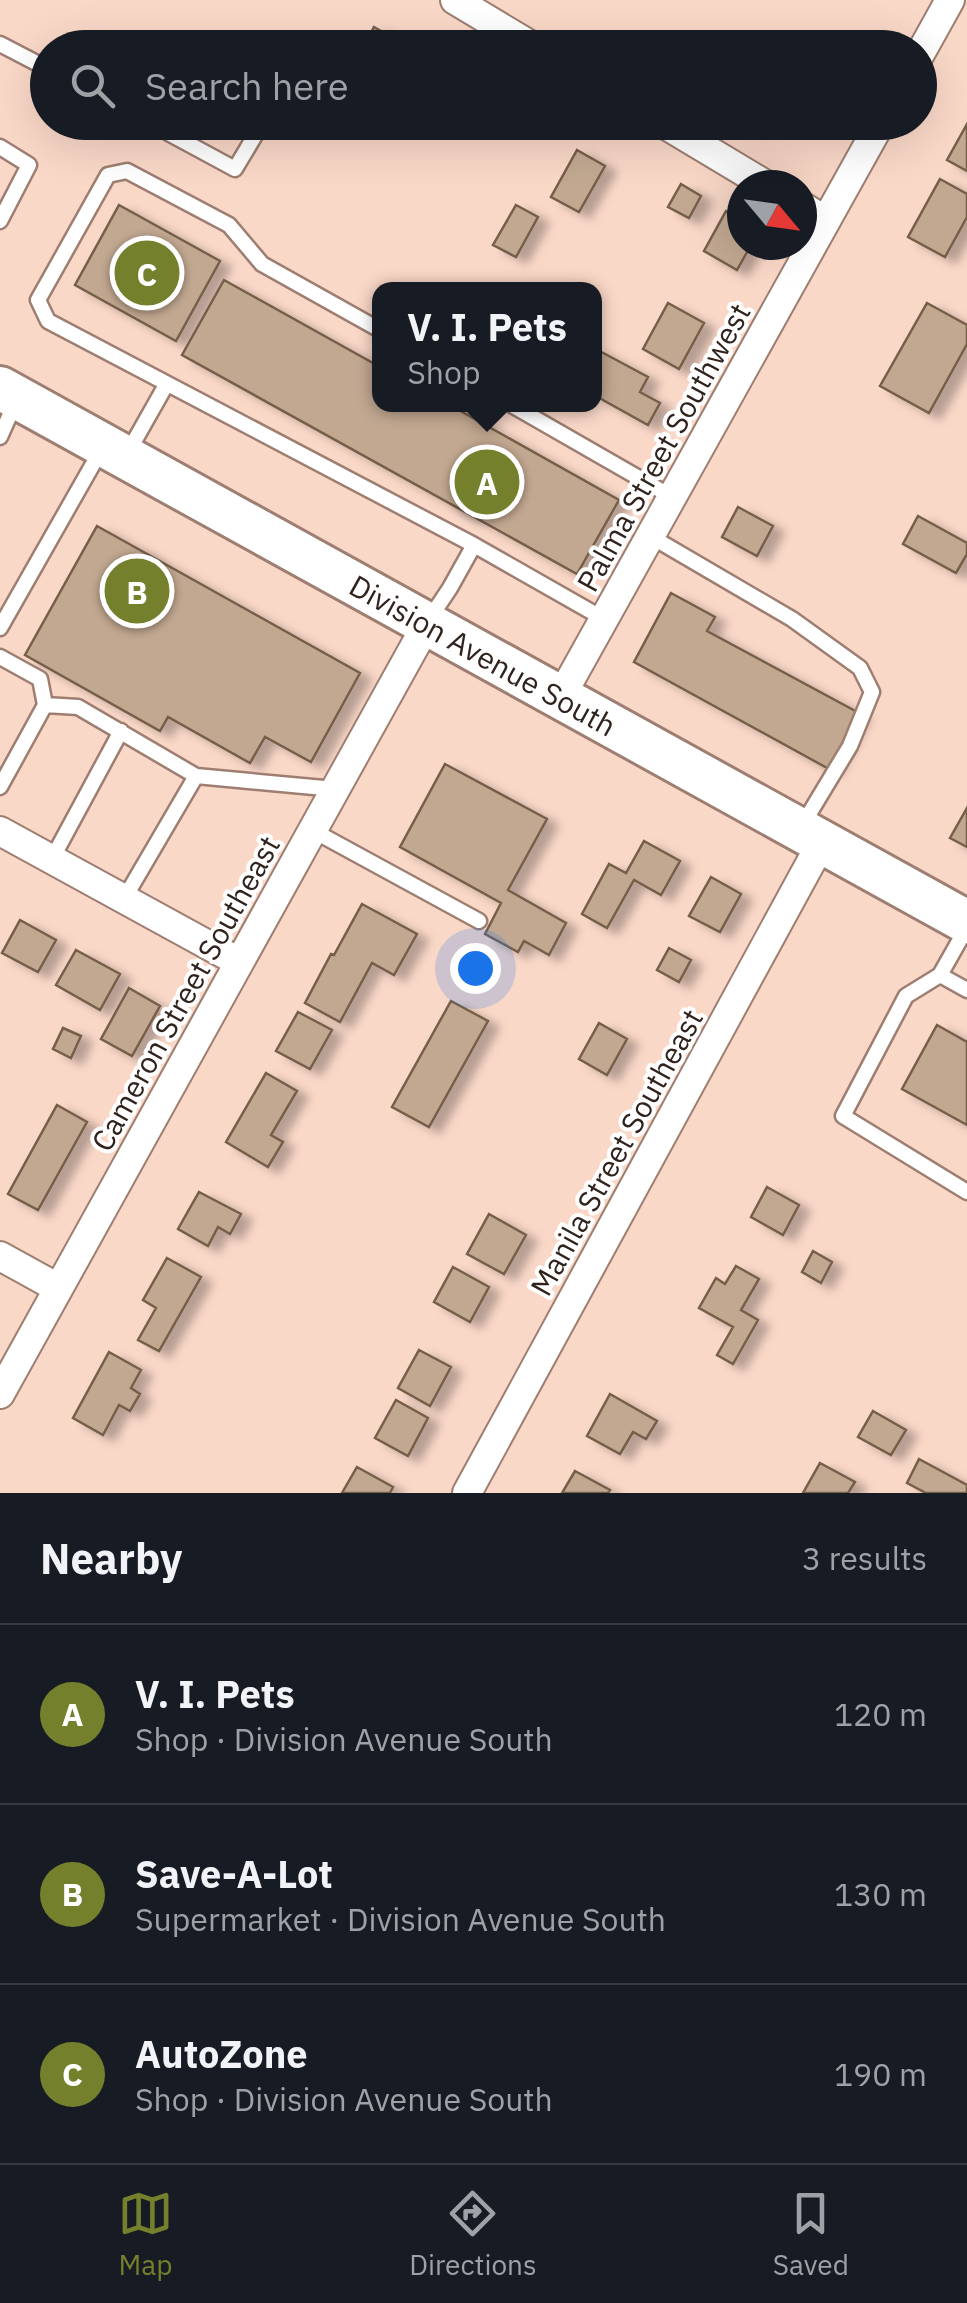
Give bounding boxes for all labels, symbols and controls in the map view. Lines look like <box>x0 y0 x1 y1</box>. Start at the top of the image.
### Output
search box <box>30 30 937 140</box>
icon: search <box>65 58 120 113</box>
text: Search here <box>145 61 349 110</box>
north arrow <box>727 170 817 260</box>
pin: C <box>114 236 180 310</box>
popup <box>372 282 602 412</box>
street label: Palma Street Southwest <box>567 296 759 598</box>
text: V. I. Pets <box>407 302 567 351</box>
text: Shop <box>407 351 480 393</box>
pin: A <box>454 444 520 520</box>
pin: B <box>104 554 170 628</box>
street label: Division Avenue South <box>343 565 623 745</box>
street label: Cameron Street Southeast <box>82 828 288 1158</box>
your location <box>450 943 501 994</box>
street label: Manila Street Southeast <box>521 1002 711 1302</box>
text: Nearby <box>40 1531 182 1586</box>
text: 3 results <box>802 1537 927 1579</box>
text: V. I. Pets <box>135 1669 295 1718</box>
text: A <box>62 1693 83 1735</box>
text: 120 m <box>834 1693 927 1735</box>
text: Shop · Division Avenue South <box>135 1718 553 1760</box>
text: Save-A-Lot <box>135 1849 333 1898</box>
text: B <box>62 1873 83 1915</box>
text: 130 m <box>834 1873 927 1915</box>
text: Supermarket · Division Avenue South <box>135 1898 666 1940</box>
text: AutoZone <box>135 2029 308 2078</box>
text: C <box>62 2053 83 2095</box>
text: 190 m <box>834 2053 927 2095</box>
text: Shop · Division Avenue South <box>135 2078 553 2120</box>
tab: Map <box>118 2186 173 2283</box>
tab: Directions <box>409 2186 537 2283</box>
tab: Saved <box>773 2186 849 2283</box>

